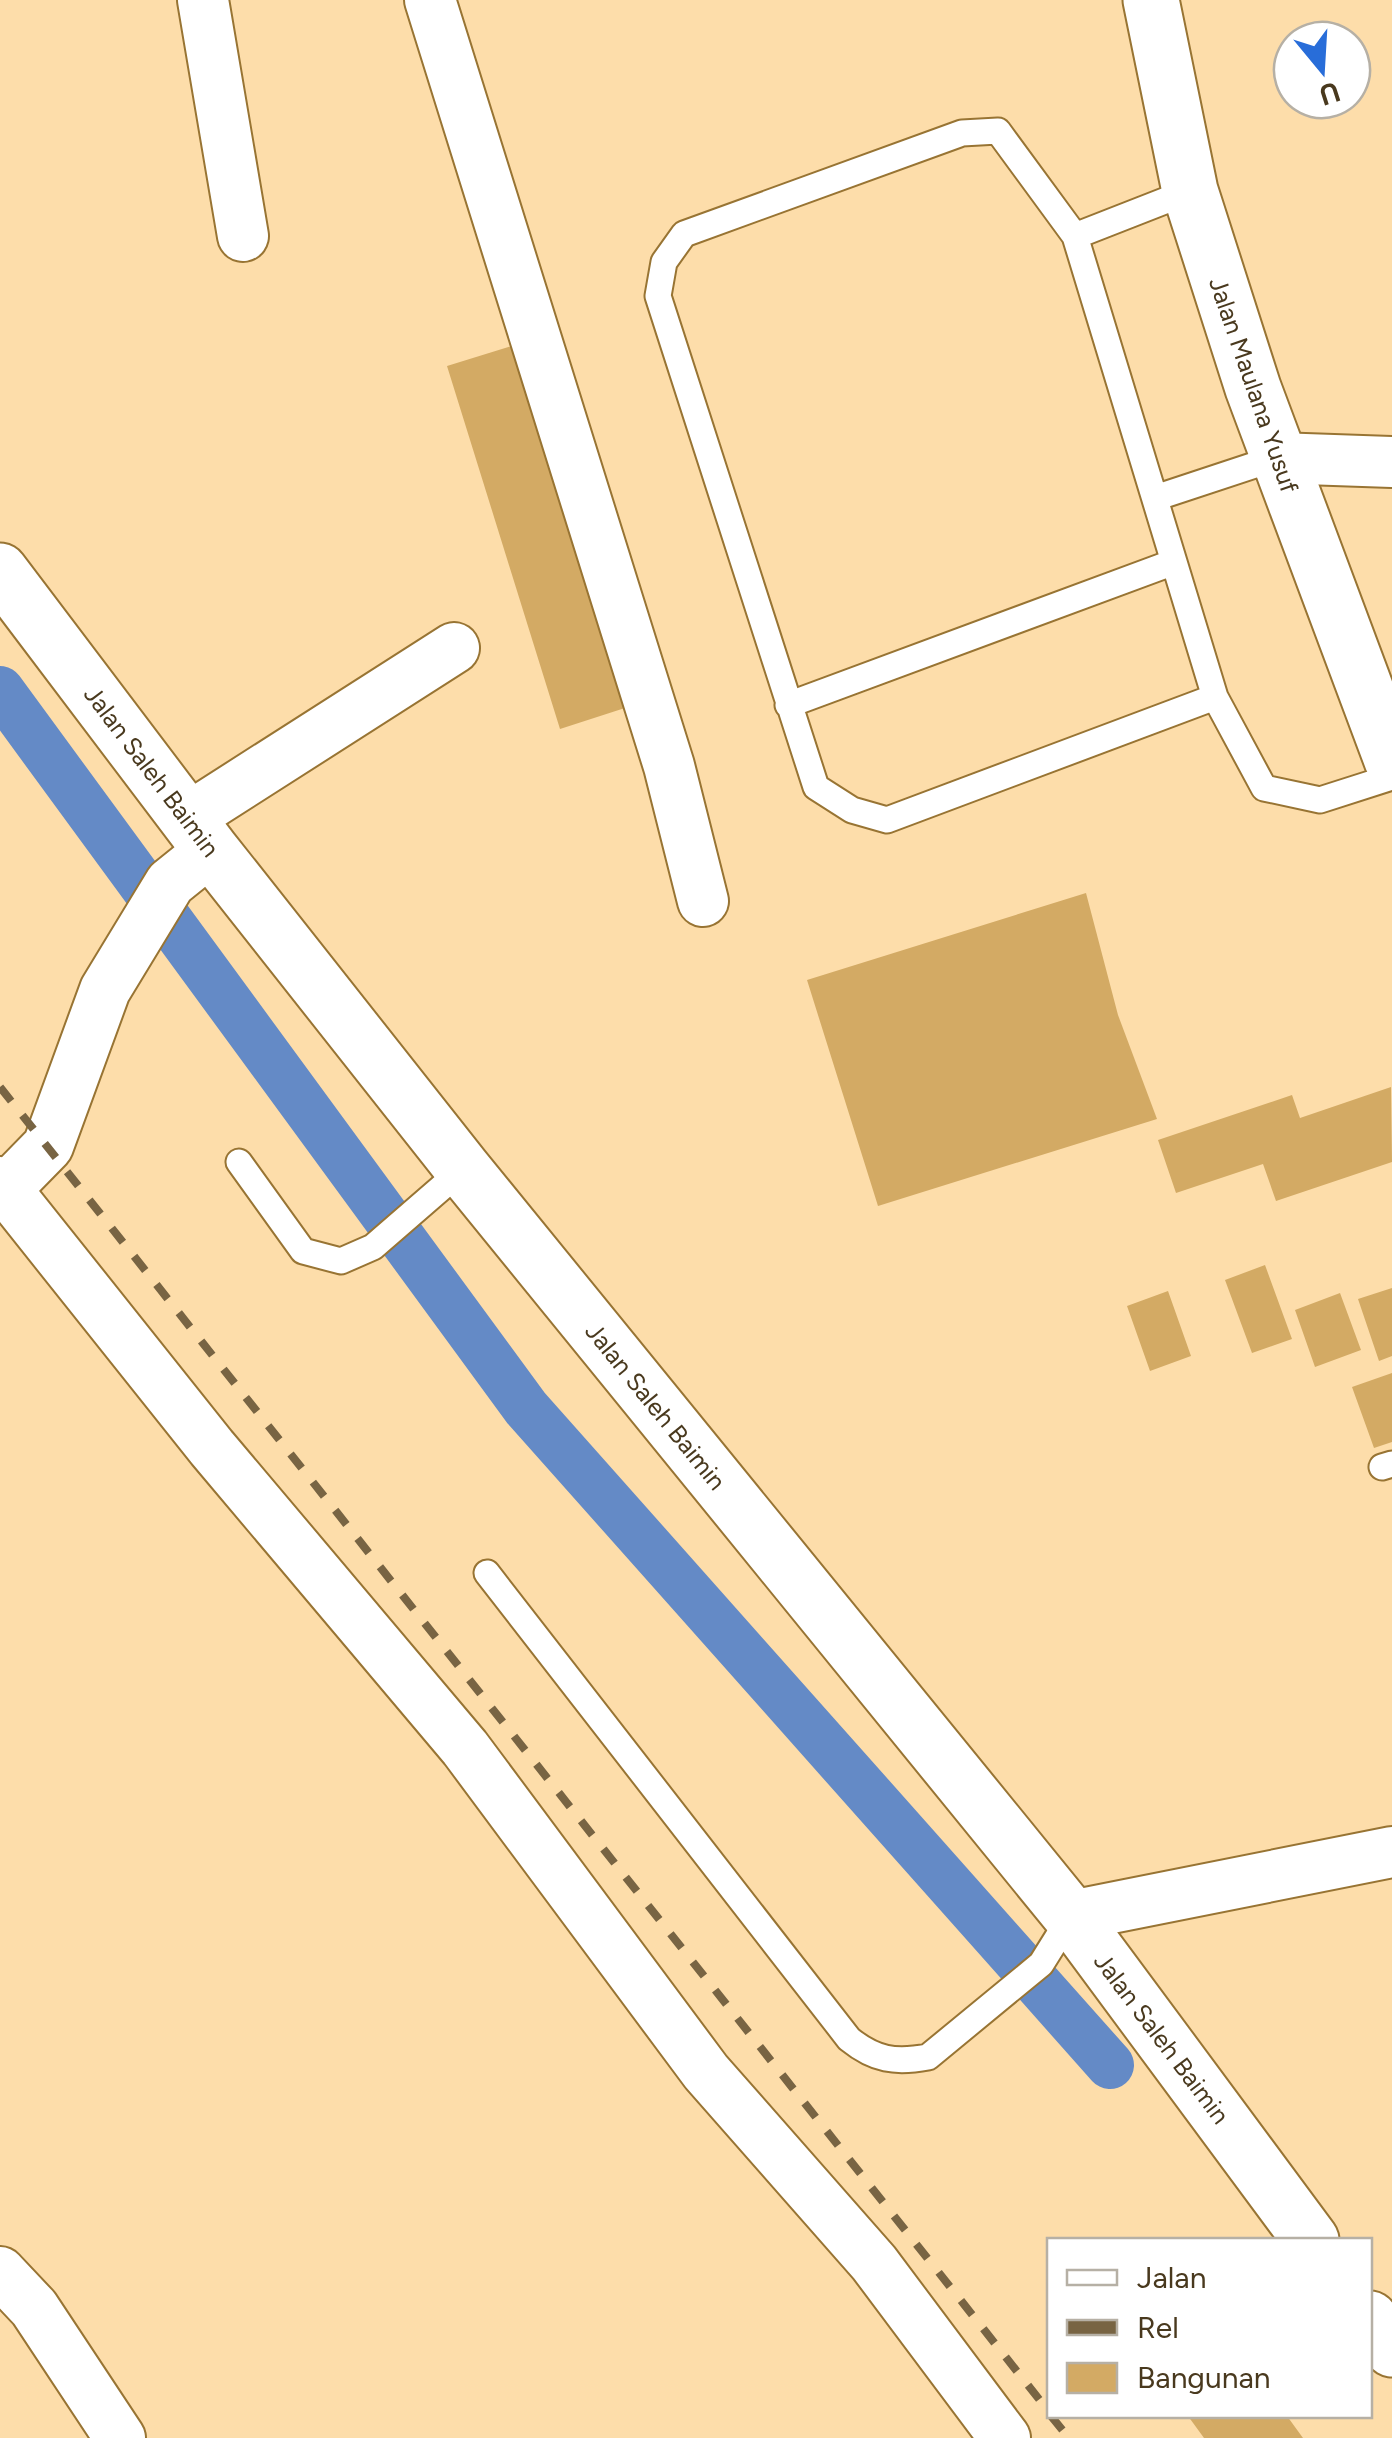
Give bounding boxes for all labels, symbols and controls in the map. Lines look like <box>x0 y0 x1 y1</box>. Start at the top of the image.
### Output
north arrow <box>1272 20 1372 120</box>
text: U <box>1315 75 1344 113</box>
street label: Jalan Maulana Yusuf <box>1203 273 1305 498</box>
street label: Jalan Saleh Baimin <box>78 680 226 862</box>
street label: Jalan Saleh Baimin <box>579 1316 733 1496</box>
street label: Jalan Saleh Baimin <box>1088 1947 1236 2129</box>
legend <box>1047 2238 1372 2418</box>
text: Jalan <box>1137 2259 1206 2296</box>
text: Rel <box>1137 2309 1179 2346</box>
text: Bangunan <box>1137 2359 1271 2396</box>

